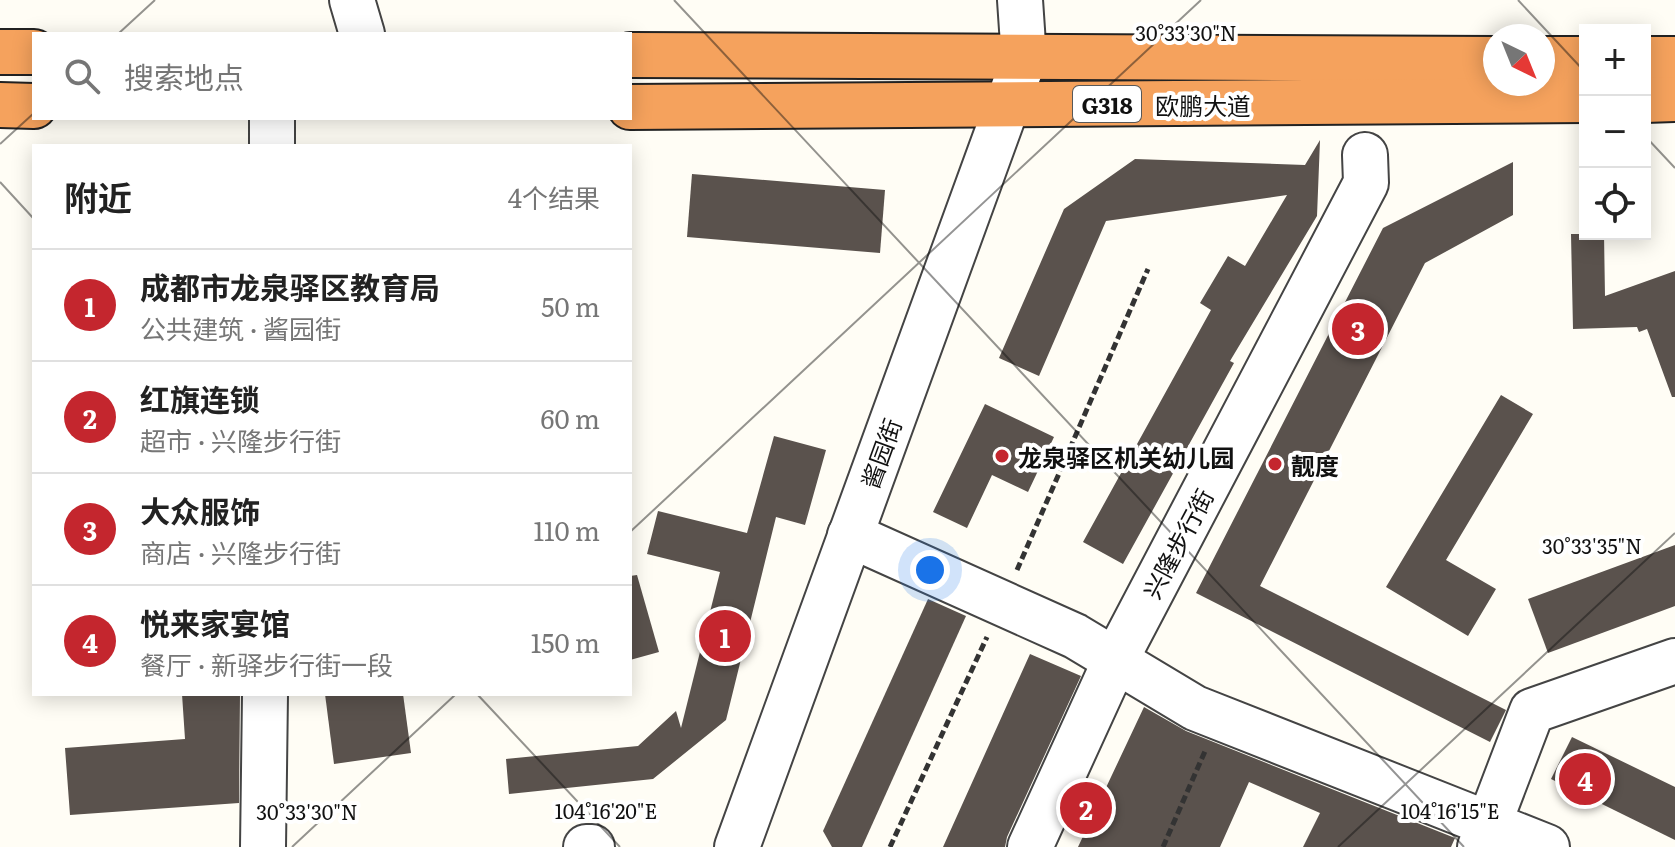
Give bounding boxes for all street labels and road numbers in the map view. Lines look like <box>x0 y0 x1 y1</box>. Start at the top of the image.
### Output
road number: G318 <box>1073 86 1141 122</box>
street label: 欧鹏大道 <box>1155 87 1251 122</box>
street label: 酱园街 <box>851 413 909 493</box>
street label: 兴隆步行街 <box>1133 482 1221 604</box>

